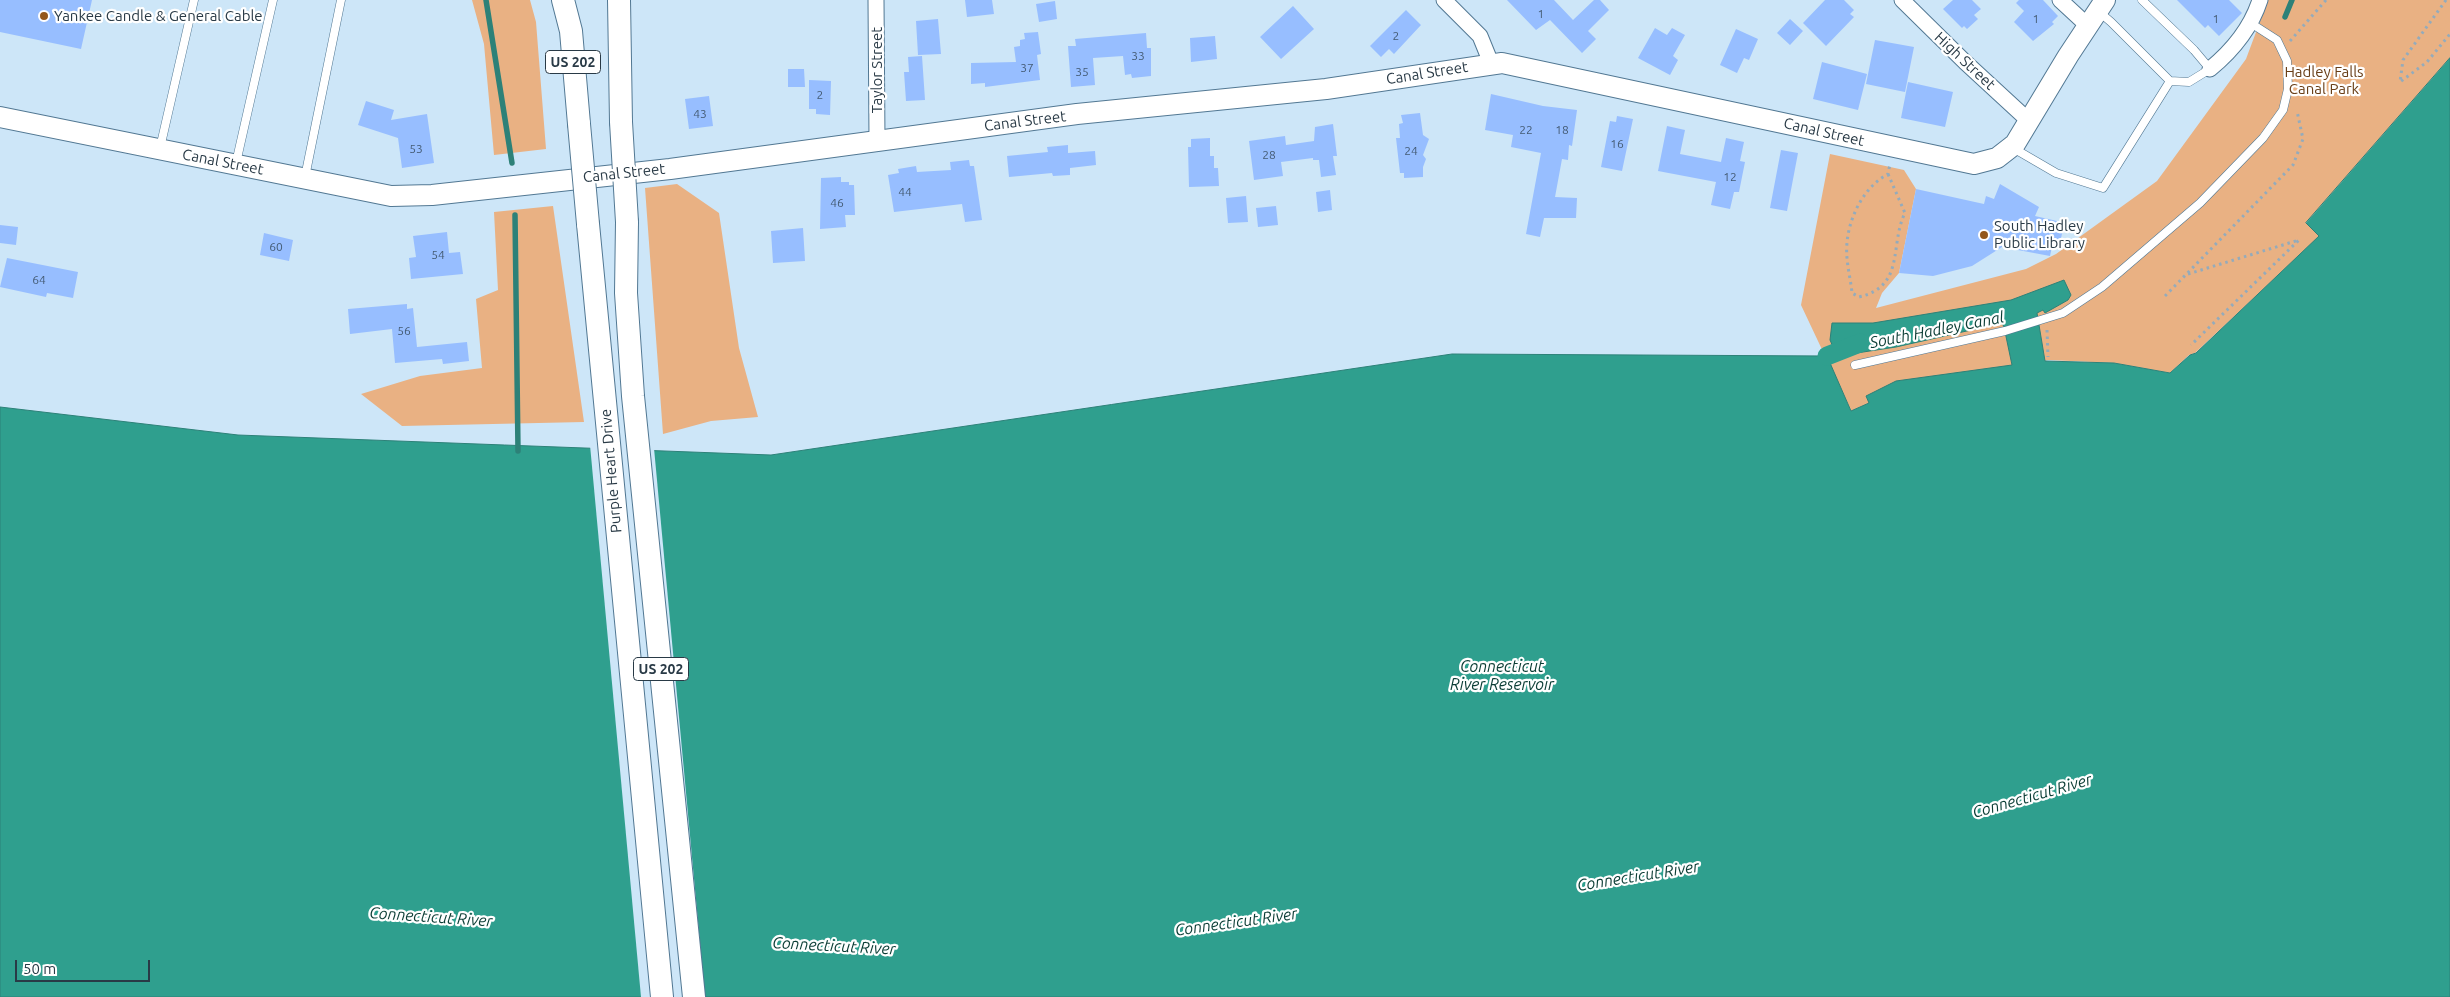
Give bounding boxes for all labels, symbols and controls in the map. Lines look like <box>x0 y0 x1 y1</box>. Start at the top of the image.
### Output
place label: Yankee Candle & General Cable <box>54 7 263 25</box>
house number: 1 <box>1538 7 1544 21</box>
marker: Yankee Candle & General Cable <box>38 10 50 22</box>
house number: 1 <box>2033 12 2039 26</box>
house number: 1 <box>2213 12 2219 26</box>
street label: Taylor Street <box>868 27 886 113</box>
street label: High Street <box>1931 28 1999 94</box>
house number: 2 <box>1393 29 1399 43</box>
house number: 33 <box>1131 49 1145 63</box>
road number: US 202 <box>546 51 600 74</box>
street label: Canal Street <box>1385 58 1469 88</box>
house number: 37 <box>1020 61 1034 75</box>
park label: Hadley Falls Canal Park <box>2284 63 2364 98</box>
house number: 35 <box>1075 65 1089 79</box>
house number: 2 <box>817 88 823 102</box>
house number: 43 <box>693 107 707 121</box>
street label: Canal Street <box>983 107 1067 135</box>
street label: Canal Street <box>1782 114 1866 150</box>
house number: 22 <box>1519 123 1533 137</box>
house number: 18 <box>1555 123 1569 137</box>
house number: 16 <box>1610 137 1624 151</box>
house number: 53 <box>409 142 423 156</box>
house number: 24 <box>1404 144 1418 158</box>
street label: Canal Street <box>181 145 265 179</box>
house number: 28 <box>1262 148 1276 162</box>
street label: Canal Street <box>582 160 666 186</box>
house number: 12 <box>1723 170 1737 184</box>
house number: 44 <box>898 185 912 199</box>
house number: 46 <box>830 196 844 210</box>
place label: South Hadley Public Library <box>1994 217 2085 252</box>
marker: South Hadley Public Library <box>1978 229 1990 241</box>
house number: 60 <box>269 240 283 254</box>
house number: 54 <box>431 248 445 262</box>
house number: 64 <box>32 273 46 287</box>
water label: South Hadley Canal <box>1868 308 2006 352</box>
house number: 56 <box>397 324 411 338</box>
street label: Purple Heart Drive <box>597 408 625 534</box>
water label: Connecticut River Reservoir <box>1450 657 1554 695</box>
road number: US 202 <box>634 658 688 681</box>
water label: Connecticut River <box>1970 770 2094 822</box>
water label: Connecticut River <box>1576 857 1700 895</box>
water label: Connecticut River <box>369 903 493 931</box>
water label: Connecticut River <box>1174 904 1298 940</box>
water label: Connecticut River <box>772 933 896 959</box>
scale bar <box>18 950 152 982</box>
text: 50 m <box>23 960 56 977</box>

